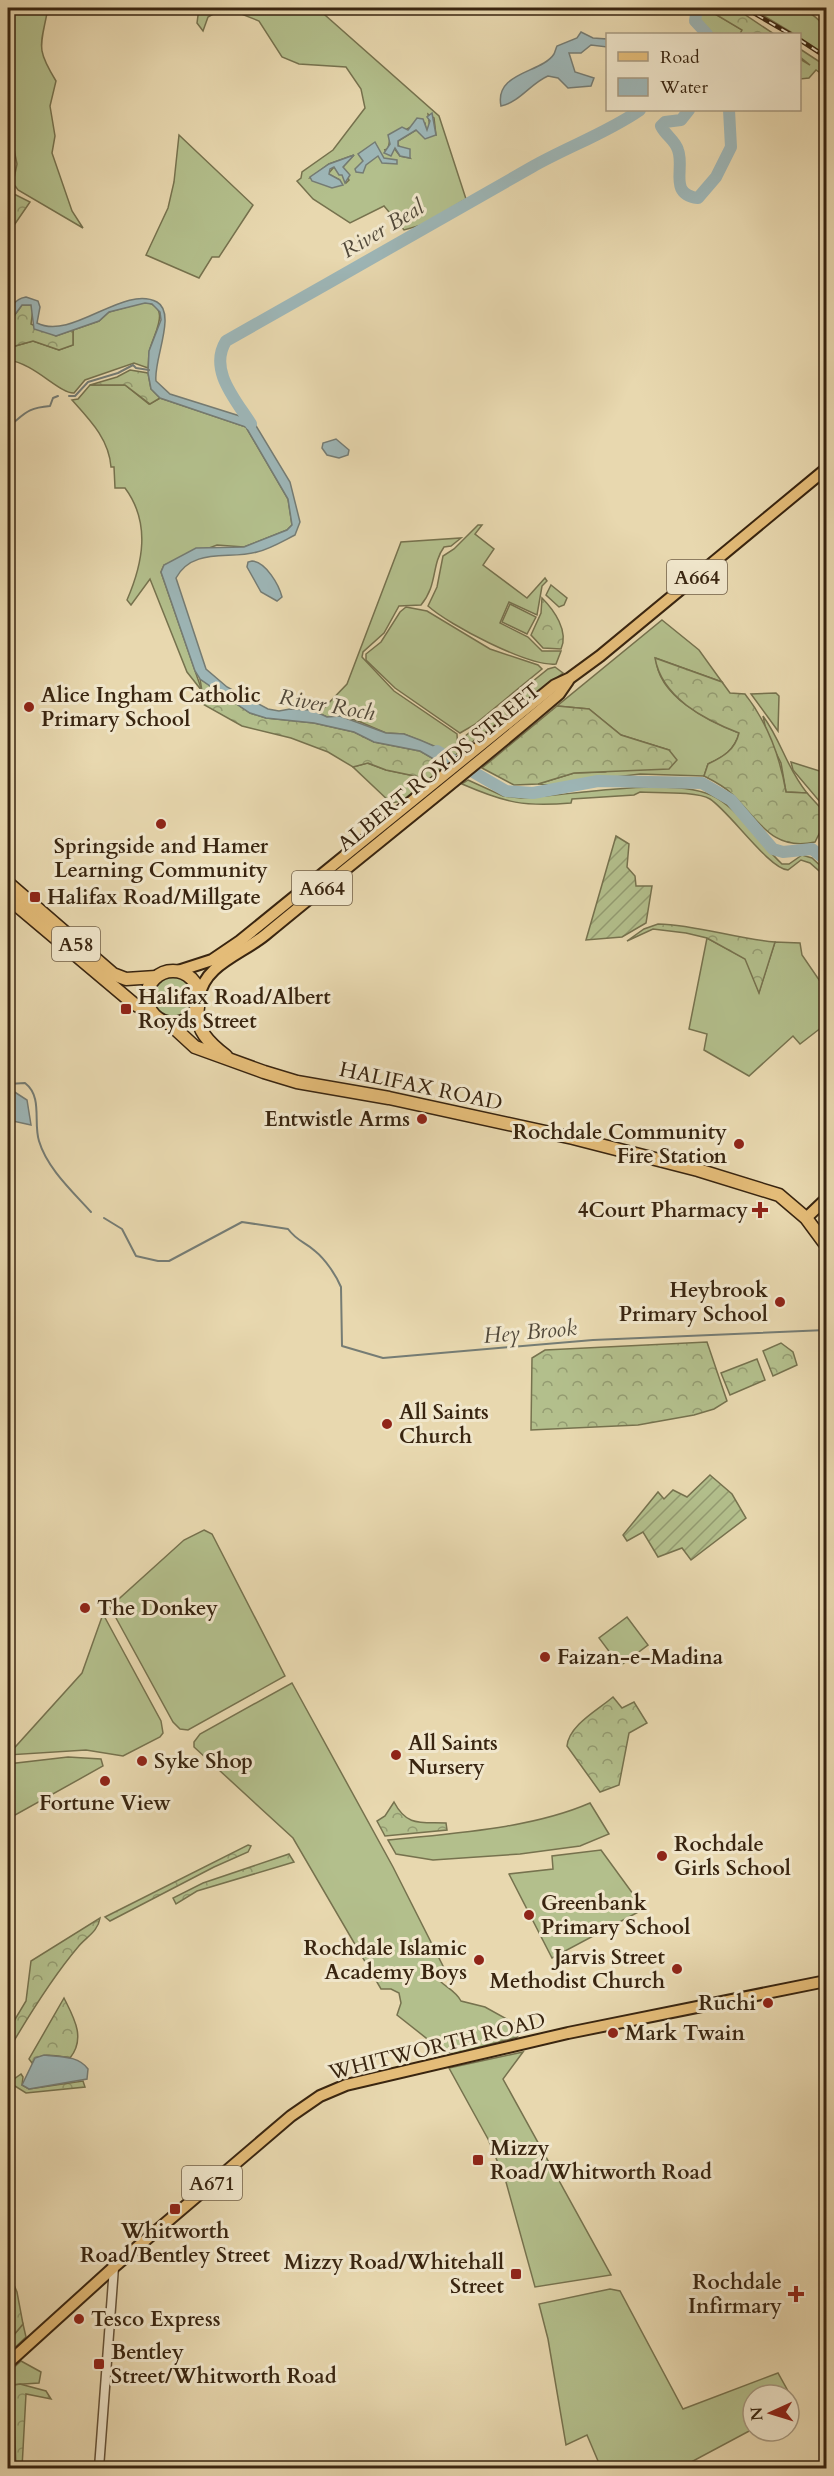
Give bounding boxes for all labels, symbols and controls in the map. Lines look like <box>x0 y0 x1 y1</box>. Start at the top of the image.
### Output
legend <box>606 33 801 111</box>
text: Road <box>660 45 700 70</box>
text: Water <box>659 75 709 100</box>
water label: River Beal <box>335 192 431 265</box>
road number: A664 <box>667 560 727 594</box>
street label: ALBERT ROYDS STREET <box>332 676 547 859</box>
place label: Alice Ingham Catholic Primary School <box>41 681 261 734</box>
water label: River Roch <box>277 682 378 728</box>
marker: Alice Ingham Catholic Primary School <box>22 700 36 714</box>
marker: Springside and Hamer Learning Community <box>154 817 168 831</box>
place label: Springside and Hamer Learning Community <box>54 832 269 885</box>
road number: A664 <box>292 871 352 905</box>
place label: Halifax Road/Millgate <box>47 883 261 912</box>
marker: Halifax Road/Millgate <box>28 890 42 904</box>
road number: A58 <box>52 927 100 961</box>
place label: Halifax Road/Albert Royds Street <box>138 983 331 1036</box>
marker: Halifax Road/Albert Royds Street <box>119 1002 133 1016</box>
street label: HALIFAX ROAD <box>337 1055 505 1118</box>
place label: Entwistle Arms <box>264 1105 410 1134</box>
marker: Entwistle Arms <box>415 1112 429 1126</box>
place label: Rochdale Community Fire Station <box>512 1118 727 1171</box>
marker: Rochdale Community Fire Station <box>732 1137 746 1151</box>
place label: 4Court Pharmacy <box>578 1196 748 1225</box>
marker: 4Court Pharmacy <box>753 1203 767 1217</box>
place label: Heybrook Primary School <box>619 1276 768 1329</box>
marker: Heybrook Primary School <box>773 1295 787 1309</box>
water label: Hey Brook <box>482 1313 578 1351</box>
place label: All Saints Church <box>399 1398 489 1451</box>
marker: All Saints Church <box>380 1417 394 1431</box>
place label: The Donkey <box>97 1594 218 1623</box>
marker: The Donkey <box>78 1601 92 1615</box>
place label: Faizan-e-Madina <box>557 1643 724 1672</box>
marker: Faizan-e-Madina <box>538 1650 552 1664</box>
place label: All Saints Nursery <box>408 1729 498 1782</box>
place label: Syke Shop <box>154 1747 253 1776</box>
marker: All Saints Nursery <box>389 1748 403 1762</box>
marker: Syke Shop <box>135 1754 149 1768</box>
marker: Fortune View <box>98 1774 112 1788</box>
place label: Fortune View <box>39 1789 171 1818</box>
place label: Rochdale Girls School <box>674 1830 791 1883</box>
marker: Rochdale Girls School <box>655 1849 669 1863</box>
place label: Greenbank Primary School <box>541 1889 690 1942</box>
marker: Greenbank Primary School <box>522 1908 536 1922</box>
place label: Rochdale Islamic Academy Boys <box>303 1934 467 1987</box>
place label: Jarvis Street Methodist Church <box>490 1943 666 1996</box>
marker: Rochdale Islamic Academy Boys <box>472 1953 486 1967</box>
marker: Jarvis Street Methodist Church <box>670 1962 684 1976</box>
place label: Ruchi <box>698 1989 756 2018</box>
marker: Ruchi <box>761 1996 775 2010</box>
street label: WHITWORTH ROAD <box>325 2006 549 2088</box>
place label: Mark Twain <box>625 2019 746 2048</box>
marker: Mark Twain <box>606 2026 620 2040</box>
place label: Mizzy Road/Whitworth Road <box>490 2134 712 2187</box>
marker: Mizzy Road/Whitworth Road <box>471 2153 485 2167</box>
road number: A671 <box>182 2166 242 2200</box>
marker: Whitworth Road/Bentley Street <box>168 2202 182 2216</box>
place label: Whitworth Road/Bentley Street <box>80 2217 271 2270</box>
place label: Mizzy Road/Whitehall Street <box>284 2248 505 2301</box>
marker: Mizzy Road/Whitehall Street <box>509 2267 523 2281</box>
place label: Rochdale Infirmary <box>688 2268 782 2321</box>
marker: Rochdale Infirmary <box>787 2285 805 2303</box>
place label: Tesco Express <box>91 2305 221 2334</box>
marker: Tesco Express <box>72 2312 86 2326</box>
place label: Bentley Street/Whitworth Road <box>111 2338 337 2391</box>
marker: Bentley Street/Whitworth Road <box>92 2357 106 2371</box>
north arrow <box>741 2383 801 2443</box>
text: N <box>746 2406 768 2422</box>

